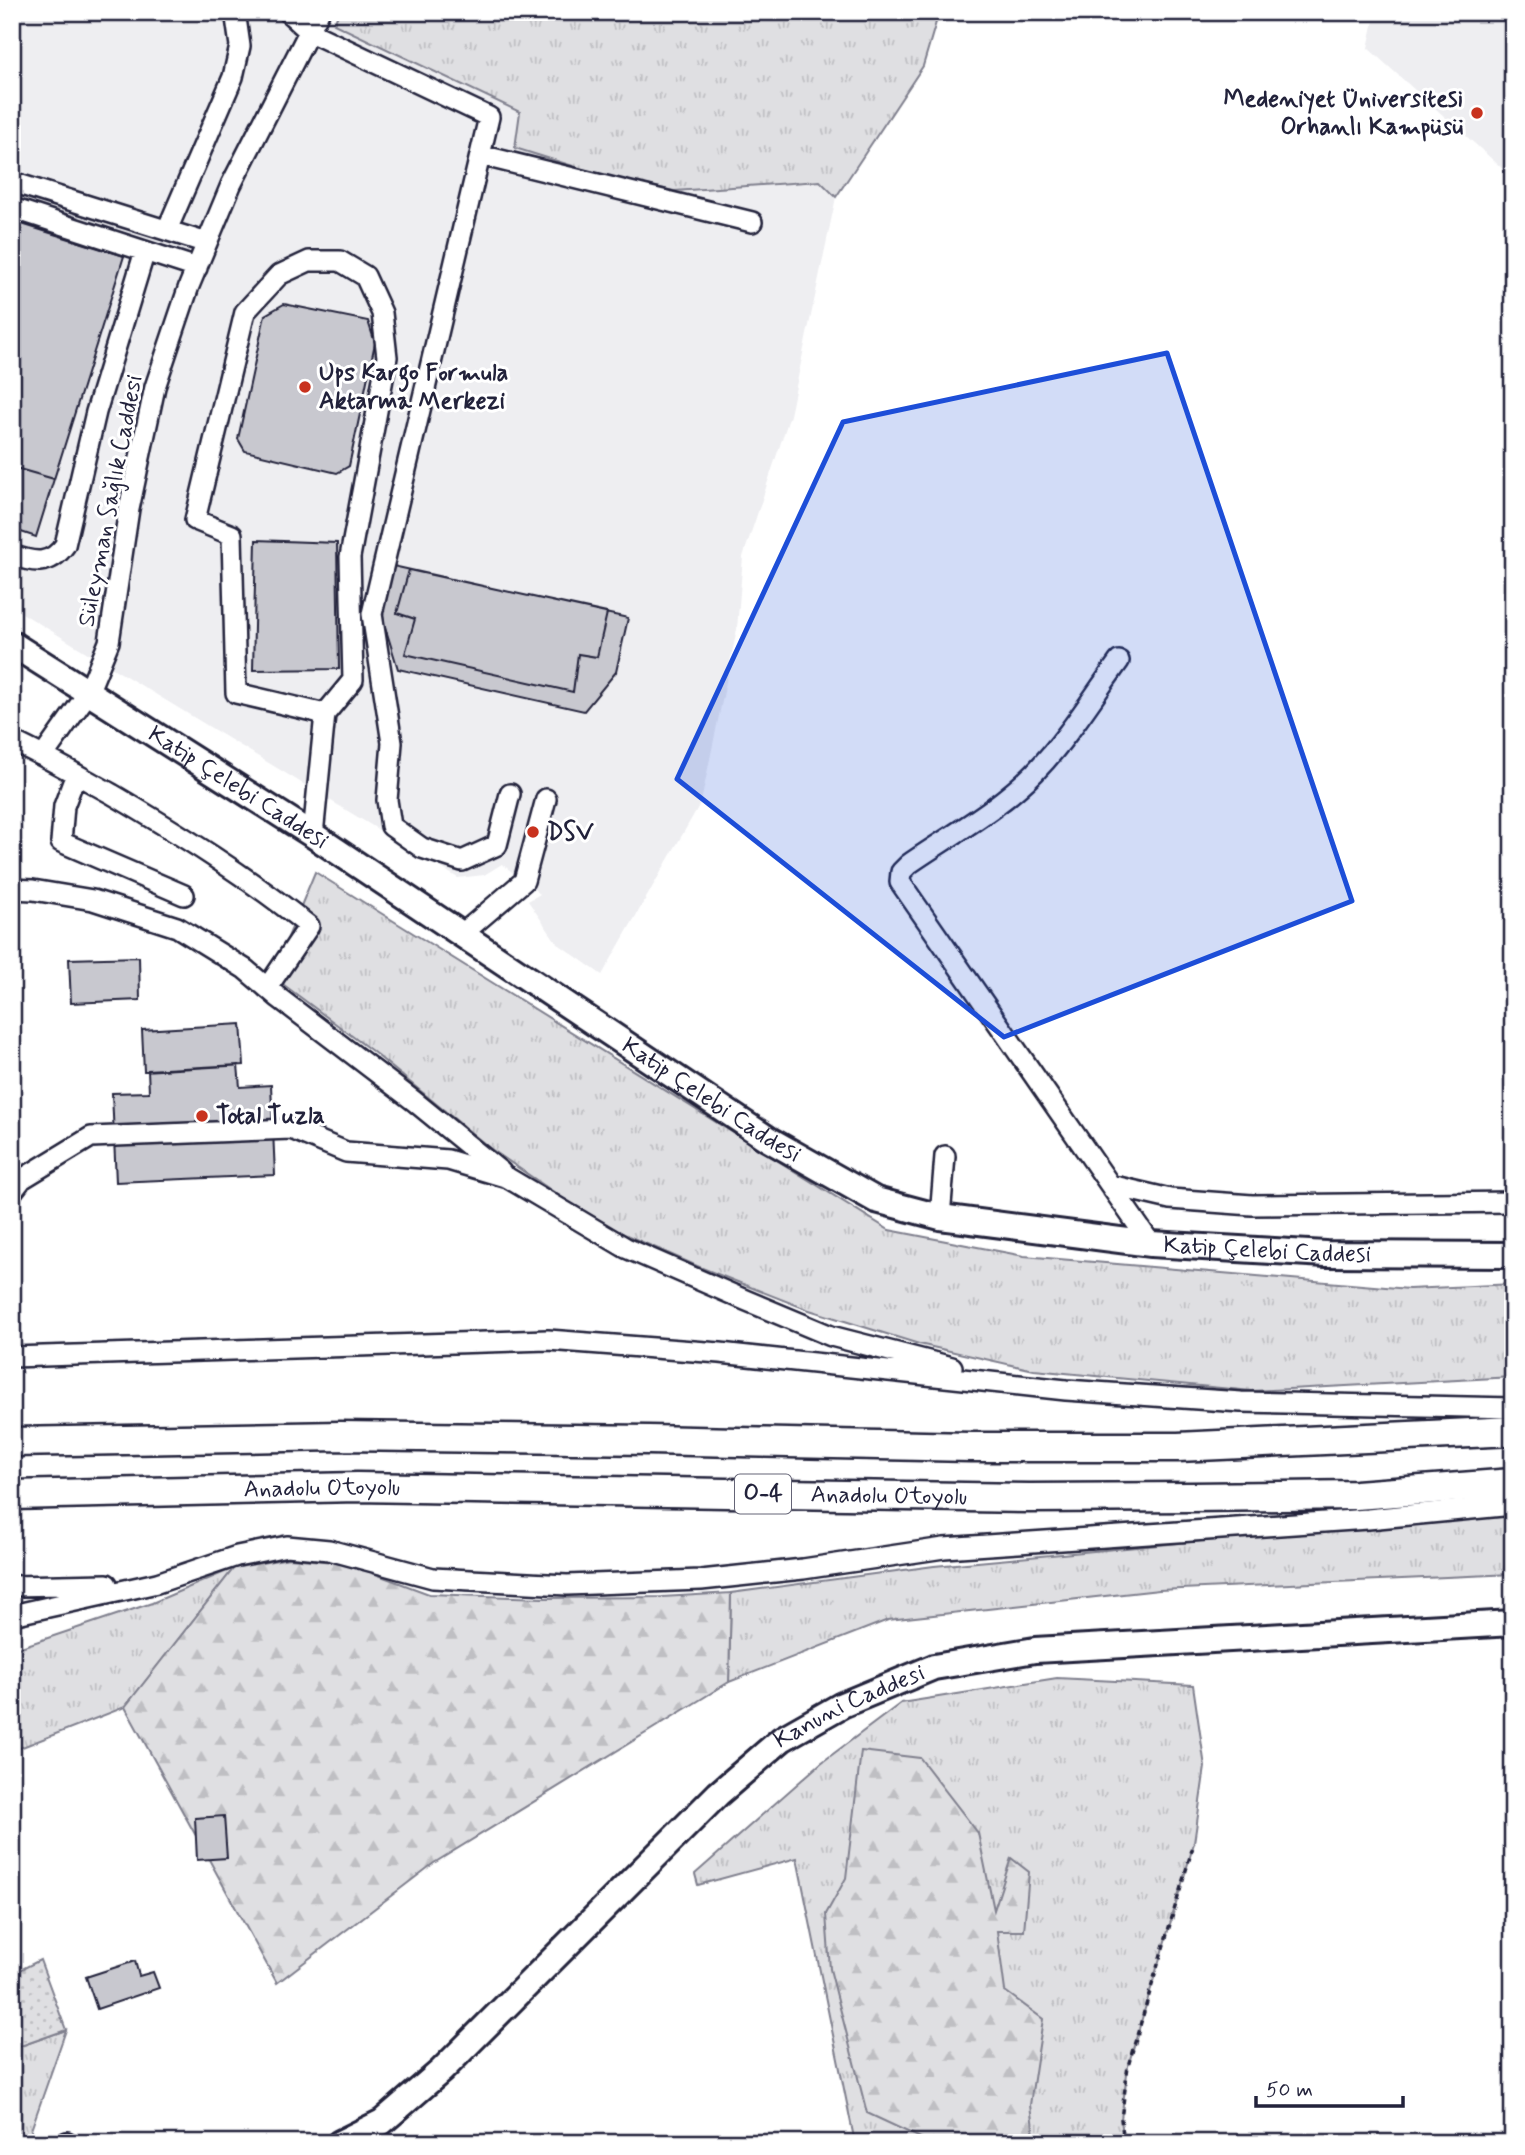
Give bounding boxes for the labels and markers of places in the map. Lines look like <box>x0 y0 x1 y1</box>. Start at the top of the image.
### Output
place label: Medeniyet Üniversitesi Orhanlı Kampüsü <box>1223 84 1463 143</box>
marker: Medeniyet Üniversitesi Orhanlı Kampüsü <box>1469 105 1485 121</box>
place label: Ups Kargo Formula Aktarma Merkezi <box>319 358 508 417</box>
marker: Ups Kargo Formula Aktarma Merkezi <box>297 379 313 395</box>
place label: DSV <box>547 817 594 848</box>
marker: DSV <box>525 824 541 840</box>
place label: Total Tuzla <box>216 1101 325 1132</box>
marker: Total Tuzla <box>194 1108 210 1124</box>

